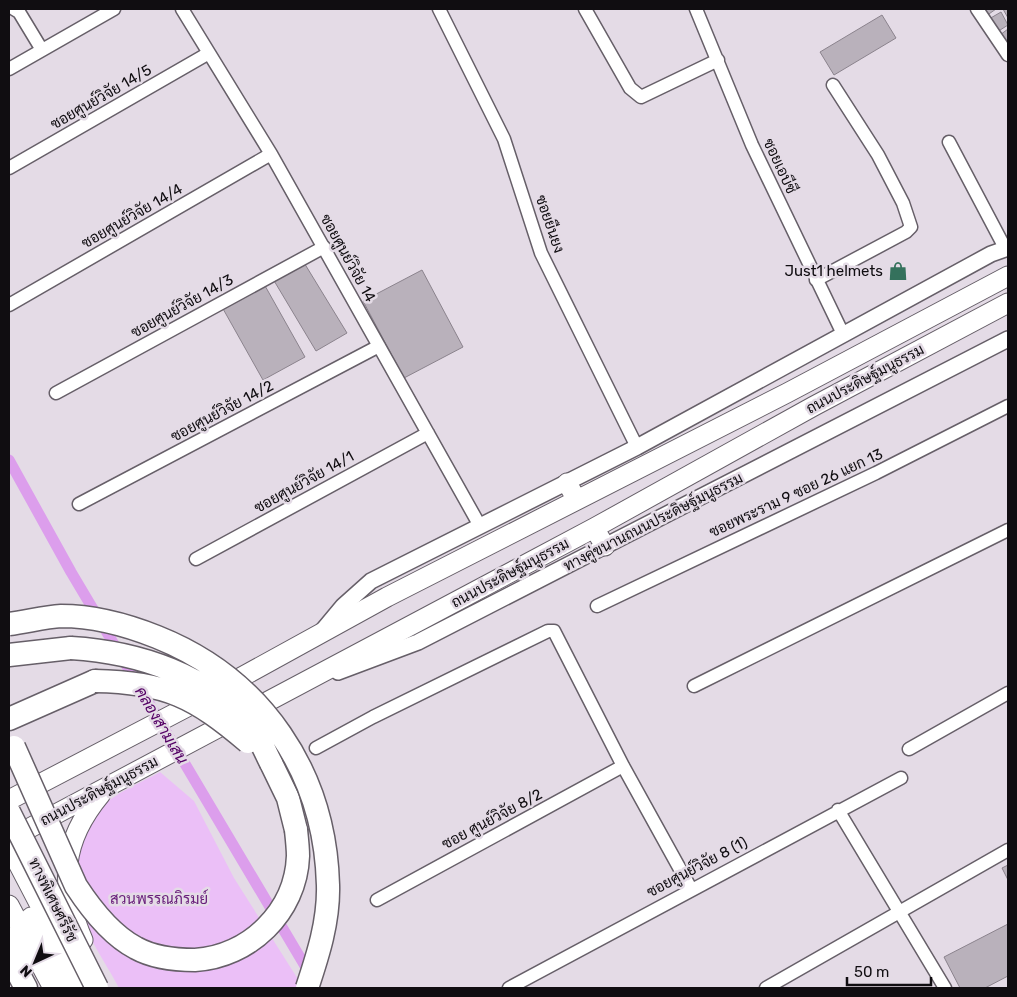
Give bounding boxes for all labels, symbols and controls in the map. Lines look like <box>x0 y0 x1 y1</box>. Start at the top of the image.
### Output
street label: ซอยศูนย์วิจัย 14/5 <box>47 60 155 134</box>
street label: ซอยเอบีซี <box>759 135 802 197</box>
street label: ซอยศูนย์วิจัย 14/4 <box>78 179 186 253</box>
street label: ซอยยืนยง <box>532 192 569 255</box>
street label: ซอยศูนย์วิจัย 14 <box>316 210 380 306</box>
shop icon: Just1 helmets <box>887 260 909 282</box>
place label: Just1 helmets <box>785 262 883 280</box>
street label: ซอยศูนย์วิจัย 14/3 <box>127 270 237 342</box>
street label: ถนนประดิษฐ์มนูธรรม <box>803 339 927 419</box>
street label: ซอยศูนย์วิจัย 14/2 <box>167 375 277 446</box>
street label: ซอยพระราม 9 ซอย 26 แยก 13 <box>706 445 886 541</box>
street label: ซอยศูนย์วิจัย 14/1 <box>250 446 358 518</box>
street label: ทางคู่ขนานถนนประดิษฐ์มนูธรรม <box>560 468 746 576</box>
street label: ถนนประดิษฐ์มนูธรรม <box>448 533 572 613</box>
water label: คลองสามเสน <box>131 683 192 767</box>
street label: ถนนประดิษฐ์มนูธรรม <box>37 751 161 831</box>
street label: ซอย ศูนย์วิจัย 8/2 <box>438 784 546 854</box>
street label: ซอยศูนย์วิจัย 8 (1) <box>643 832 751 902</box>
street label: ทางพิเศษศรีรัช <box>25 855 82 945</box>
park label: สวนพรรณภิรมย์ <box>110 889 208 908</box>
north arrow <box>10 937 60 987</box>
scale bar <box>847 954 931 986</box>
text: N <box>17 961 36 981</box>
text: 50 m <box>854 963 889 981</box>

